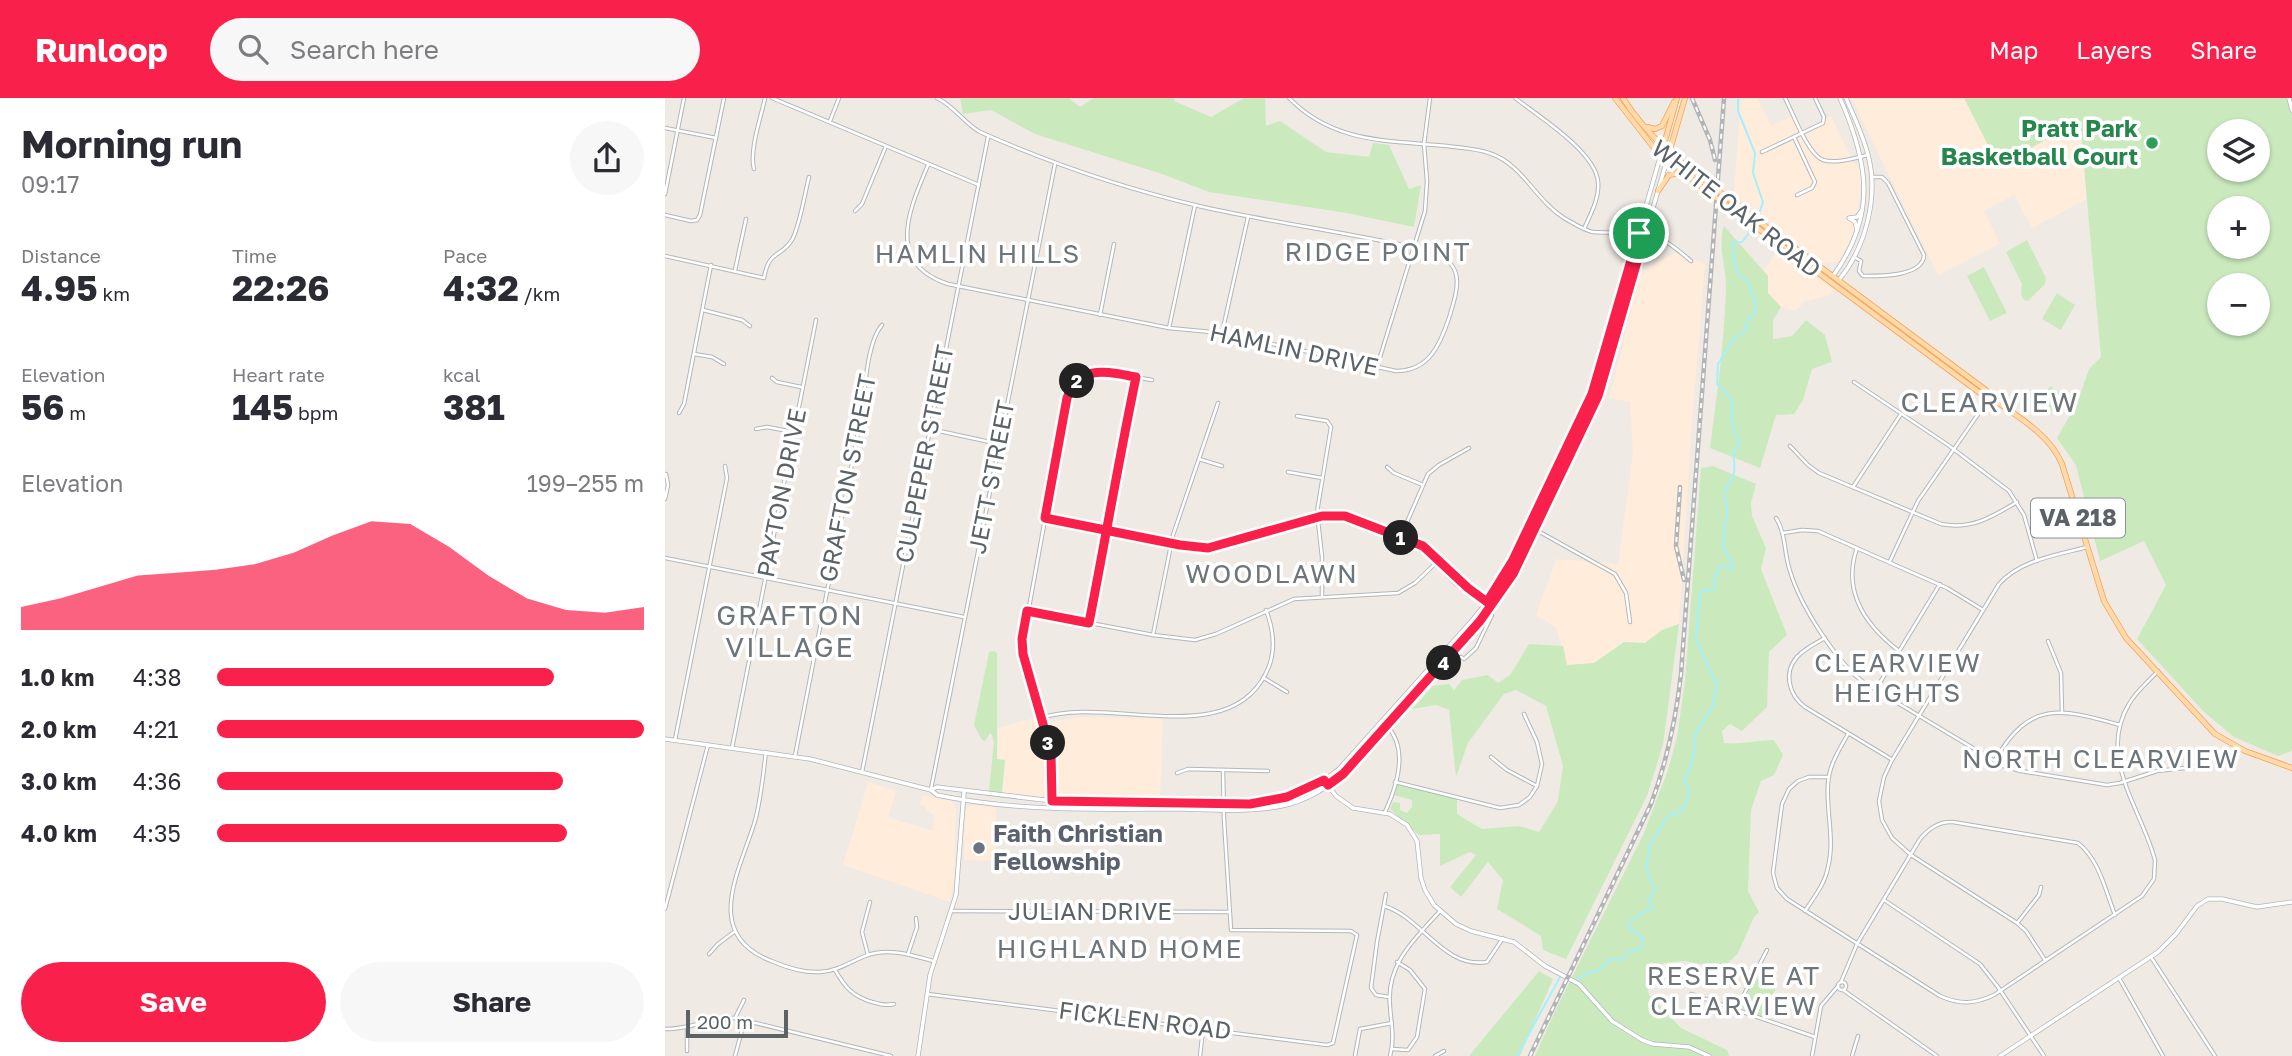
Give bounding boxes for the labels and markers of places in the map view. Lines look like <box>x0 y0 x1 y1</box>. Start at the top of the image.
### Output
place label: Pratt Park Basketball Court <box>1941 113 2138 170</box>
marker: Pratt Park Basketball Court <box>2144 135 2160 151</box>
pin <box>1609 203 1669 263</box>
pin: 2 <box>1059 364 1095 398</box>
pin: 1 <box>1383 520 1419 556</box>
pin: 4 <box>1427 646 1461 680</box>
pin: 3 <box>1031 726 1065 760</box>
place label: Faith Christian Fellowship <box>993 818 1163 875</box>
marker: Faith Christian Fellowship <box>971 840 987 856</box>

